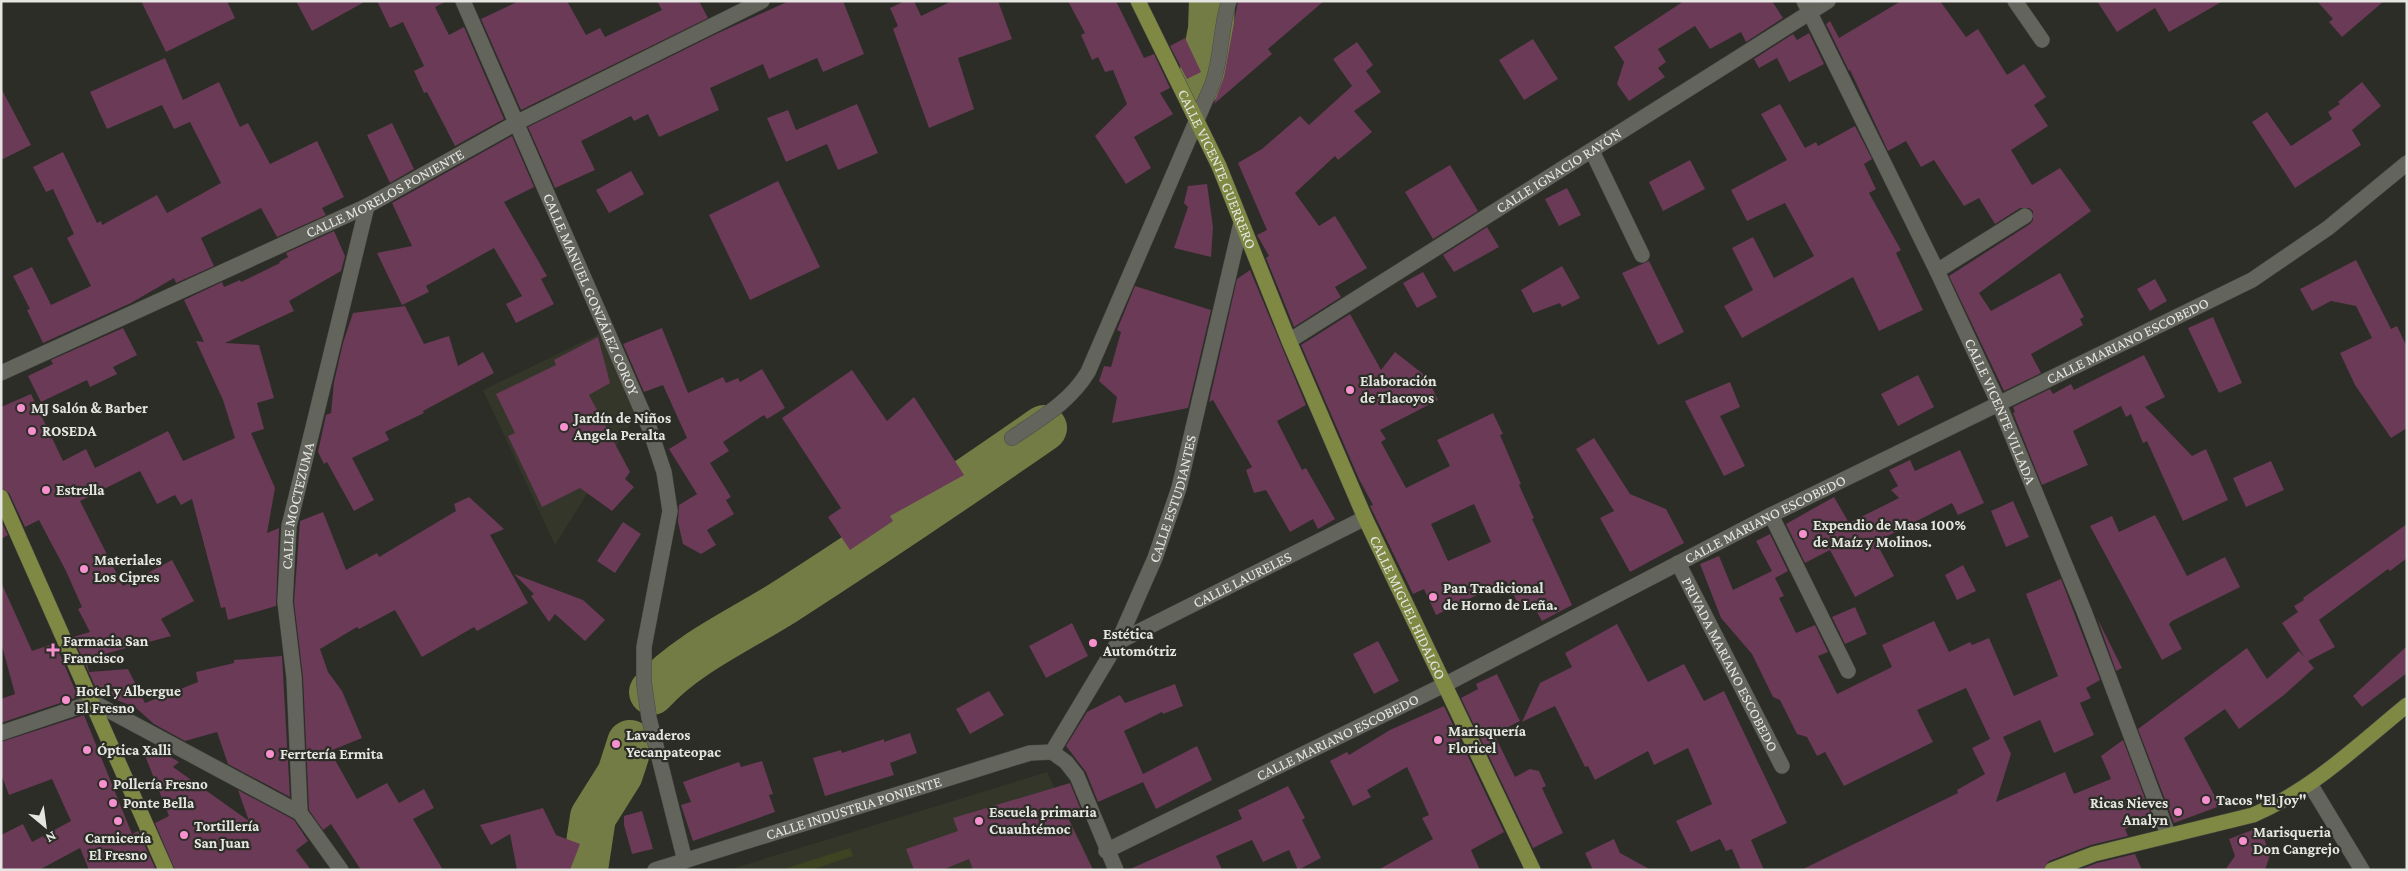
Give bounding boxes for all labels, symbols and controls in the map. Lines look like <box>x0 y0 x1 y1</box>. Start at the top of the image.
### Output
street label: CALLE VICENTE GUERRERO <box>1175 87 1259 251</box>
street label: CALLE IGNACIO RAYÓN <box>1493 125 1625 216</box>
street label: CALLE MORELOS PONIENTE <box>303 146 467 241</box>
street label: CALLE MANUEL GONZÁLEZ COROY <box>540 191 642 398</box>
street label: CALLE MARIANO ESCOBEDO <box>2044 294 2211 387</box>
street label: CALLE VICENTE VILLADA <box>1962 336 2039 487</box>
place label: Elaboración de Tlacoyos <box>1360 373 1437 406</box>
marker: Elaboración de Tlacoyos <box>1344 384 1356 396</box>
place label: MJ Salón & Barber <box>31 400 148 416</box>
marker: MJ Salón & Barber <box>15 402 27 414</box>
place label: Jardín de Niños Angela Peralta <box>572 410 671 443</box>
marker: Jardín de Niños Angela Peralta <box>558 421 570 433</box>
place label: ROSEDA <box>42 423 98 439</box>
marker: ROSEDA <box>26 425 38 437</box>
street label: CALLE ESTUDIANTES <box>1146 433 1199 565</box>
street label: CALLE MOCTEZUMA <box>279 440 317 570</box>
street label: CALLE MARIANO ESCOBEDO <box>1682 472 1848 567</box>
place label: Estrella <box>56 482 105 498</box>
marker: Estrella <box>40 484 52 496</box>
place label: Expendio de Masa 100% de Maíz y Molinos. <box>1813 517 1966 550</box>
marker: Expendio de Masa 100% de Maíz y Molinos. <box>1797 528 1809 540</box>
street label: CALLE MIGUEL HIDALGO <box>1366 533 1449 682</box>
street label: CALLE LAURELES <box>1190 548 1294 611</box>
place label: Materiales Los Cipres <box>94 552 162 585</box>
marker: Materiales Los Cipres <box>78 563 90 575</box>
street label: PRIVADA MARIANO ESCOBEDO <box>1679 575 1781 754</box>
place label: Pan Tradicional de Horno de Leña. <box>1443 580 1558 613</box>
marker: Pan Tradicional de Horno de Leña. <box>1427 591 1439 603</box>
place label: Estética Automótriz <box>1102 626 1177 659</box>
place label: Farmacia San Francisco <box>63 633 149 666</box>
marker: Estética Automótriz <box>1087 637 1099 649</box>
marker: Farmacia San Francisco <box>47 644 59 656</box>
place label: Hotel y Albergue El Fresno <box>76 683 181 716</box>
street label: CALLE MARIANO ESCOBEDO <box>1254 691 1421 784</box>
marker: Hotel y Albergue El Fresno <box>60 694 72 706</box>
place label: Marisquería Floricel <box>1448 723 1527 756</box>
place label: Lavaderos Yecanpateopac <box>626 727 721 760</box>
marker: Marisquería Floricel <box>1432 734 1444 746</box>
marker: Lavaderos Yecanpateopac <box>610 738 622 750</box>
place label: Óptica Xalli <box>97 742 172 758</box>
marker: Óptica Xalli <box>81 744 93 756</box>
place label: Ferrtería Ermita <box>280 746 384 762</box>
marker: Ferrtería Ermita <box>264 748 276 760</box>
street label: CALLE INDUSTRIA PONIENTE <box>764 773 943 843</box>
place label: Pollería Fresno <box>113 776 208 792</box>
marker: Pollería Fresno <box>97 778 109 790</box>
place label: Tacos "El Joy" <box>2216 792 2306 808</box>
marker: Tacos "El Joy" <box>2200 794 2212 806</box>
place label: Ponte Bella <box>123 795 195 811</box>
place label: Ricas Nieves Analyn <box>2090 795 2168 828</box>
marker: Ponte Bella <box>107 797 119 809</box>
north arrow <box>20 801 70 851</box>
place label: Escuela primaria Cuauhtémoc <box>989 804 1097 837</box>
marker: Ricas Nieves Analyn <box>2172 806 2184 818</box>
marker: Carnicería El Fresno <box>112 815 124 827</box>
marker: Escuela primaria Cuauhtémoc <box>973 815 985 827</box>
place label: Tortillería San Juan <box>194 818 260 851</box>
place label: Marisqueria Don Cangrejo <box>2253 824 2340 858</box>
text: N <box>43 828 59 847</box>
marker: Tortillería San Juan <box>178 829 190 841</box>
place label: Carnicería El Fresno <box>85 830 152 863</box>
marker: Marisqueria Don Cangrejo <box>2237 835 2249 847</box>

